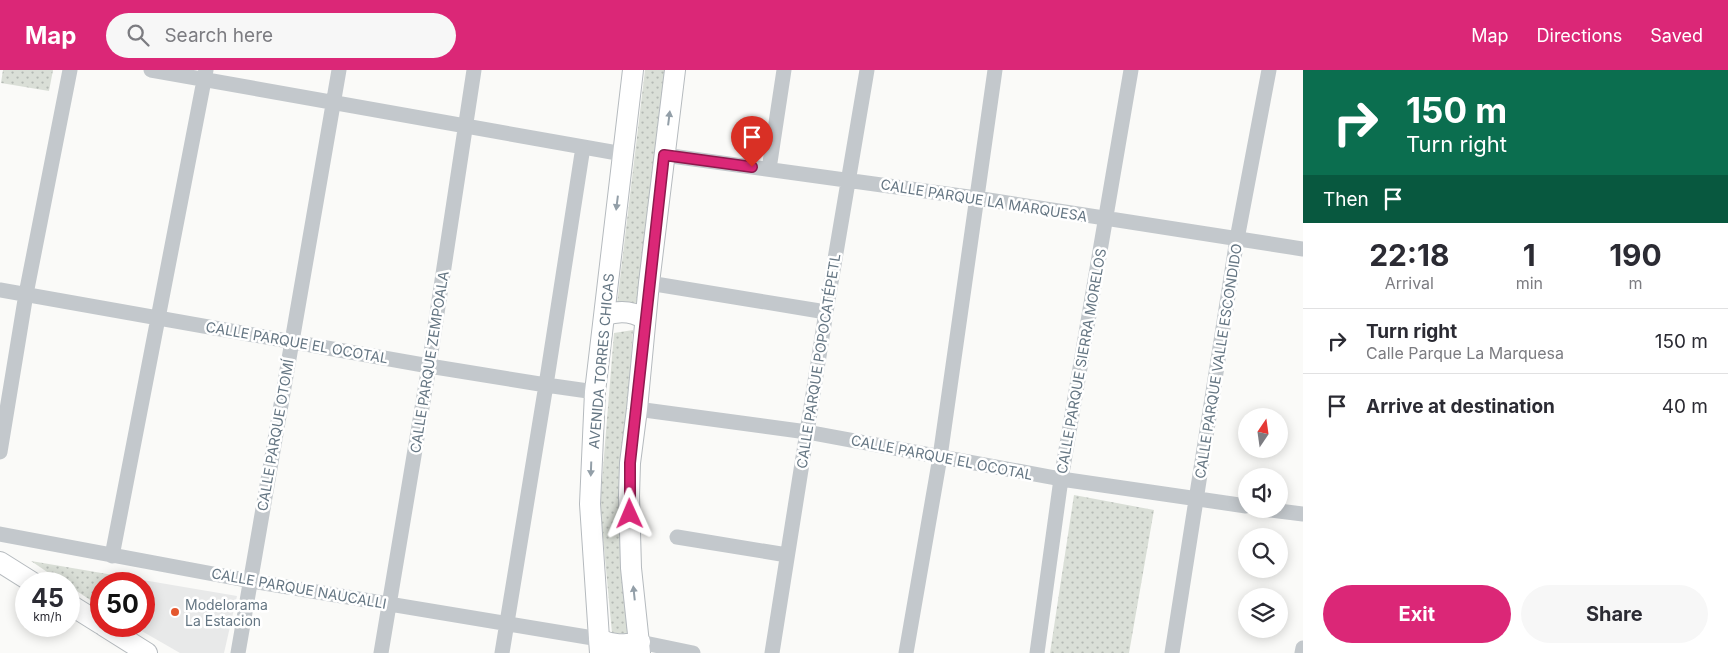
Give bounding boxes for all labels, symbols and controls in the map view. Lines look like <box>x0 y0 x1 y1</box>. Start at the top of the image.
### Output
search box <box>106 13 456 58</box>
text: Map <box>25 21 76 50</box>
icon: search <box>124 21 152 49</box>
text: Search here <box>164 24 273 47</box>
text: Map <box>1471 25 1509 46</box>
text: Directions <box>1537 25 1622 46</box>
text: Saved <box>1650 25 1703 46</box>
text: 150 m <box>1406 89 1507 131</box>
icon: right <box>1323 90 1388 155</box>
one-way arrow <box>665 110 673 126</box>
pin <box>731 116 773 167</box>
icon: arrive <box>738 123 766 151</box>
text: Turn right <box>1406 131 1507 157</box>
street label: CALLE PARQUE LA MARQUESA <box>880 175 1089 225</box>
icon: arrive <box>1379 185 1407 213</box>
text: Then <box>1323 188 1369 211</box>
one-way arrow <box>613 195 621 211</box>
text: 22:18 <box>1369 237 1449 273</box>
text: 1 <box>1523 237 1536 273</box>
text: 190 <box>1609 237 1662 273</box>
street label: CALLE PARQUE VALLE ESCONDIDO <box>1191 242 1245 480</box>
street label: CALLE PARQUE SIERRA MORELOS <box>1053 247 1109 475</box>
street label: CALLE PARQUE POPOCATÉPETL <box>793 252 843 470</box>
street label: CALLE PARQUE ZEMPOALA <box>406 269 452 454</box>
street label: AVENIDA TORRES CHICAS <box>585 273 617 449</box>
text: Arrival <box>1385 273 1434 293</box>
text: min <box>1516 273 1543 293</box>
text: m <box>1628 273 1642 293</box>
street label: CALLE PARQUE EL OCOTAL <box>205 318 390 366</box>
text: Turn right <box>1366 320 1457 343</box>
icon: right <box>1323 327 1351 355</box>
text: 150 m <box>1655 330 1708 353</box>
text: Calle Parque La Marquesa <box>1366 343 1564 363</box>
street label: CALLE PARQUE OTOMÍ <box>253 358 297 512</box>
icon: arrive <box>1323 392 1351 420</box>
text: Arrive at destination <box>1366 395 1555 418</box>
text: 40 m <box>1662 395 1708 418</box>
north arrow <box>1238 408 1288 458</box>
map controls <box>1238 408 1288 638</box>
street label: CALLE PARQUE EL OCOTAL <box>850 431 1034 483</box>
one-way arrow <box>587 461 595 477</box>
button: sound <box>1238 468 1288 518</box>
position arrow <box>603 487 655 539</box>
button: search <box>1238 528 1288 578</box>
street label: CALLE PARQUE NAUCALLI <box>210 564 388 612</box>
speed limit sign: 50 <box>90 572 155 637</box>
text: 45 <box>31 583 64 613</box>
one-way arrow <box>630 585 638 601</box>
button: Exit <box>1323 585 1511 643</box>
button: Share <box>1521 585 1708 643</box>
button: layers <box>1238 588 1288 638</box>
place label: Modelorama La Estacion <box>185 596 268 629</box>
marker: Modelorama La Estacion <box>169 606 181 618</box>
text: km/h <box>33 609 62 624</box>

